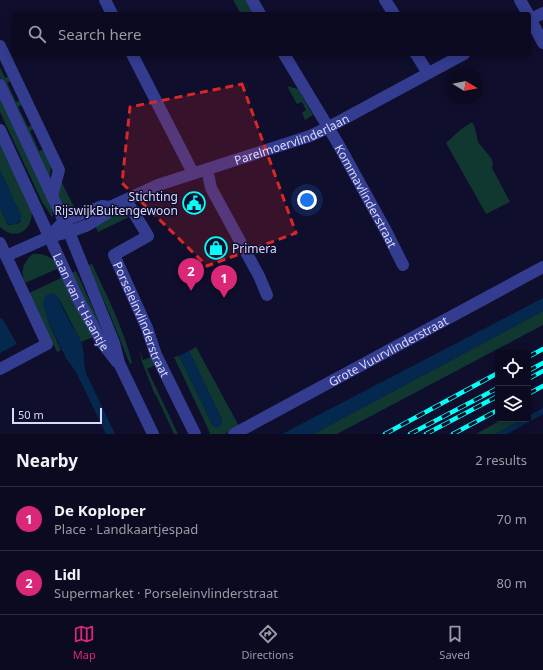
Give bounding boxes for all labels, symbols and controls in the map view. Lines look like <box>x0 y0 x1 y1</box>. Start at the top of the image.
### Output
search box <box>12 12 531 56</box>
icon: search <box>26 23 48 45</box>
text: Search here <box>58 24 141 44</box>
north arrow <box>447 68 483 104</box>
street label: Parelmoervlinderlaan <box>232 109 352 168</box>
street label: Kommavlinderstraat <box>331 141 402 251</box>
place label: Stichting RijswijkBuitengewoon <box>54 188 178 219</box>
public building icon: Stichting RijswijkBuitengewoon <box>181 190 207 216</box>
your location <box>297 190 317 210</box>
shop icon: Primera <box>203 235 229 261</box>
place label: Primera <box>232 240 277 257</box>
street label: Laan van 't Haantje <box>49 250 114 354</box>
pin: 2 <box>178 258 204 291</box>
street label: Porseleinvlinderstraat <box>109 259 174 380</box>
pin: 1 <box>211 265 237 298</box>
street label: Grote Vuurvlinderstraat <box>325 311 451 390</box>
map controls <box>495 350 531 422</box>
button: locate <box>495 350 531 386</box>
button: layers <box>495 386 531 422</box>
scale bar <box>12 406 102 425</box>
text: 50 m <box>18 407 44 422</box>
text: Nearby <box>16 449 78 472</box>
text: 2 results <box>475 451 527 469</box>
text: De Koploper <box>54 500 146 520</box>
text: 1 <box>25 510 33 528</box>
text: 70 m <box>497 510 527 528</box>
text: Place · Landkaartjespad <box>54 520 198 538</box>
text: Lidl <box>54 564 81 584</box>
text: 2 <box>25 574 33 592</box>
text: 80 m <box>497 574 527 592</box>
text: Supermarket · Porseleinvlinderstraat <box>54 584 278 602</box>
tab: Map <box>73 623 96 662</box>
tab: Directions <box>241 623 294 662</box>
tab: Saved <box>439 623 470 662</box>

